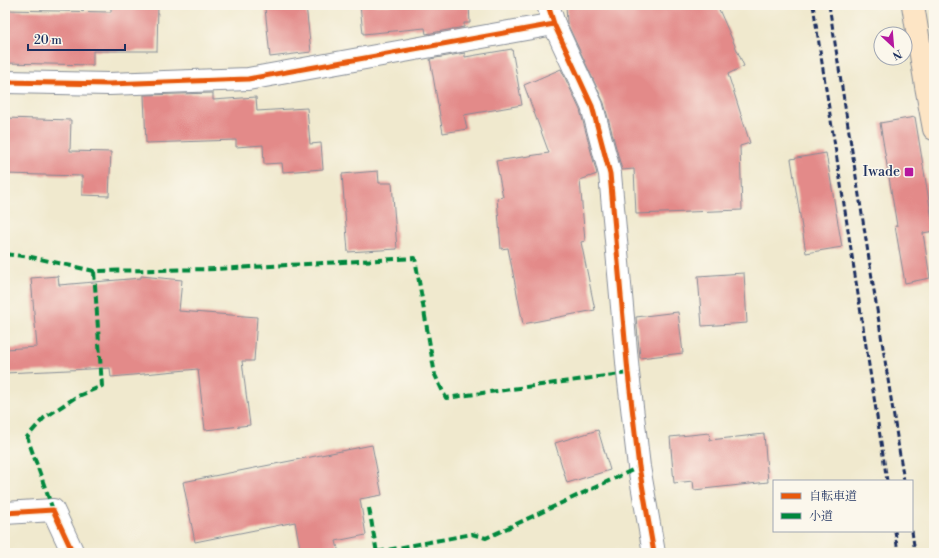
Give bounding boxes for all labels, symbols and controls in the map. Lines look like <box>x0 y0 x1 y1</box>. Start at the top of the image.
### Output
scale bar <box>28 26 125 52</box>
north arrow <box>873 26 913 66</box>
text: 20 m <box>34 33 62 48</box>
text: N <box>890 46 904 62</box>
place label: Iwade <box>863 163 900 181</box>
marker: Iwade <box>903 166 915 178</box>
legend <box>773 480 913 532</box>
text: 自転車道 <box>809 489 857 504</box>
text: 小道 <box>809 509 833 524</box>

